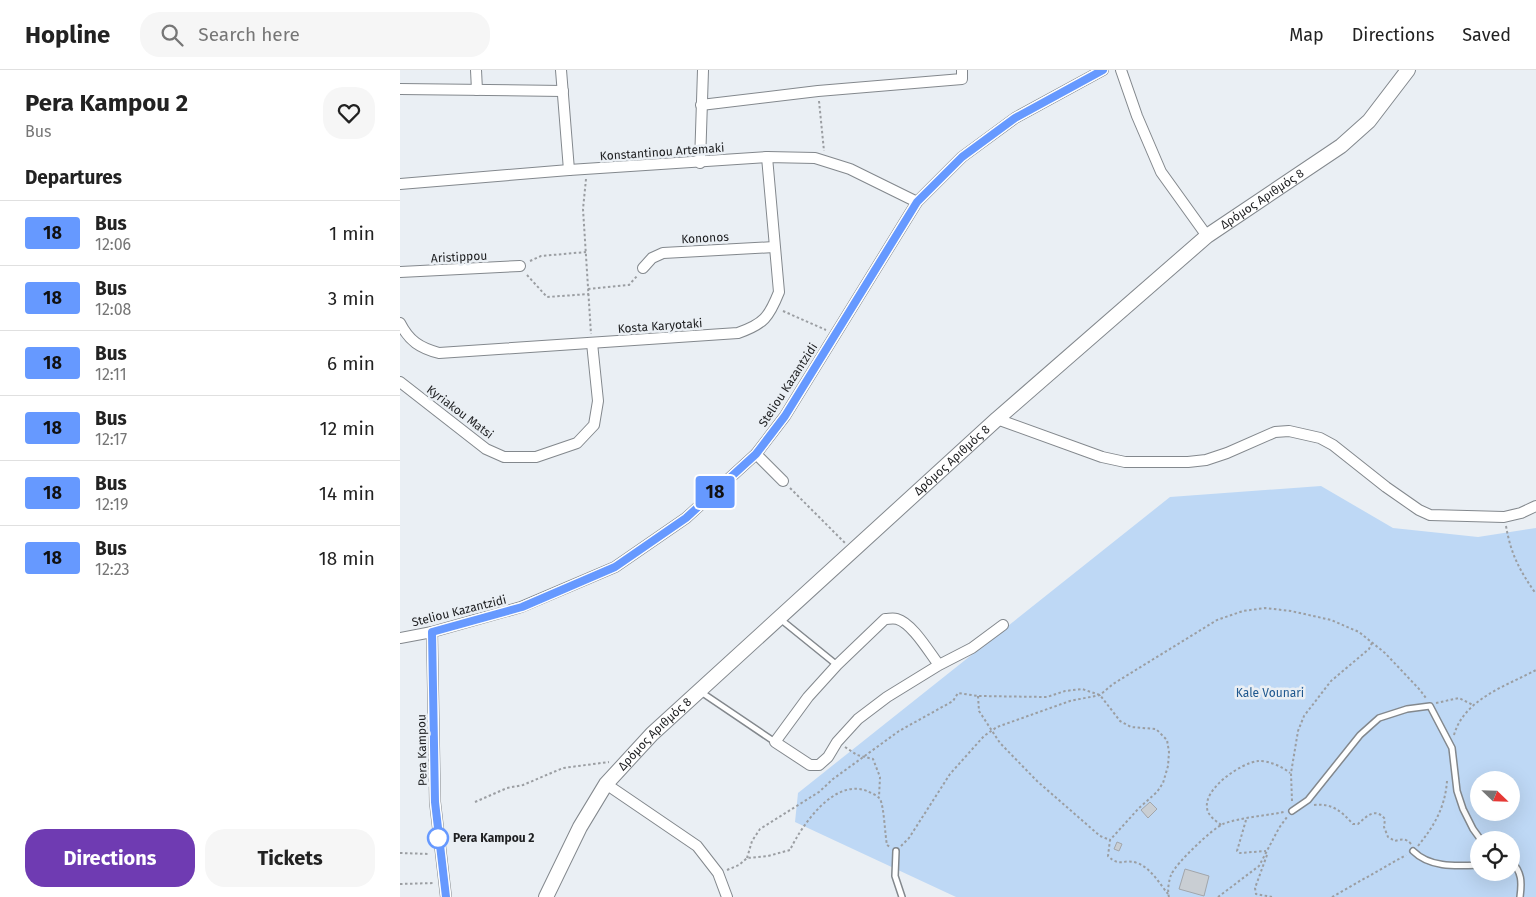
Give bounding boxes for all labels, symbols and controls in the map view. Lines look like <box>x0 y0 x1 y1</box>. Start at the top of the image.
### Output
search box <box>140 12 490 57</box>
text: Hopline <box>25 21 110 49</box>
icon: search <box>158 21 186 49</box>
text: Search here <box>198 23 300 46</box>
text: Map <box>1289 24 1324 46</box>
text: Directions <box>1352 24 1434 46</box>
text: Saved <box>1462 24 1511 46</box>
button: heart <box>323 87 375 139</box>
text: Pera Kampou 2 <box>25 89 188 117</box>
text: Bus <box>25 122 52 141</box>
street label: Konstantinou Artemaki <box>599 141 725 163</box>
text: Departures <box>25 166 122 189</box>
street label: Δρόμος Αριθμός 8 <box>1218 166 1307 232</box>
text: Bus <box>95 212 127 235</box>
text: 18 <box>43 222 62 244</box>
text: 1 min <box>329 222 375 245</box>
street label: Kononos <box>681 230 730 246</box>
text: 12:06 <box>95 235 131 254</box>
street label: Aristippou <box>430 249 488 265</box>
text: Bus <box>95 277 127 300</box>
text: 18 <box>43 287 62 309</box>
text: 3 min <box>328 287 375 310</box>
text: 12:08 <box>95 300 131 319</box>
street label: Kosta Karyotaki <box>617 316 703 336</box>
street label: Steliou Kazantzidi <box>756 341 820 429</box>
text: Bus <box>95 342 127 365</box>
text: 18 <box>43 352 62 374</box>
text: 6 min <box>327 352 375 375</box>
text: 12:11 <box>95 365 127 384</box>
street label: Kyriakou Matsi <box>424 382 496 442</box>
text: Bus <box>95 407 127 430</box>
text: 18 <box>43 417 62 439</box>
text: 12 min <box>320 417 375 440</box>
street label: Δρόμος Αριθμός 8 <box>911 422 993 498</box>
text: 12:17 <box>95 430 127 449</box>
text: Bus <box>95 472 127 495</box>
line badge: 18 <box>692 476 738 508</box>
text: 18 <box>706 481 724 503</box>
text: 18 <box>43 482 62 504</box>
text: 14 min <box>319 482 375 505</box>
text: 12:19 <box>95 495 128 514</box>
text: Bus <box>95 537 127 560</box>
text: 18 <box>43 547 62 569</box>
text: 18 min <box>318 547 375 570</box>
text: 12:23 <box>95 560 130 579</box>
street label: Steliou Kazantzidi <box>410 592 508 630</box>
park label: Kale Vounari <box>1236 686 1304 700</box>
street label: Δρόμος Αριθμός 8 <box>615 694 695 773</box>
street label: Pera Kampou <box>414 714 430 786</box>
north arrow <box>1470 771 1520 821</box>
map controls <box>1470 771 1520 881</box>
marker: Pera Kampou 2 <box>427 827 449 849</box>
button: Directions <box>25 829 195 887</box>
button: Tickets <box>205 829 375 887</box>
place label: Pera Kampou 2 <box>453 831 535 845</box>
button: locate <box>1470 831 1520 881</box>

